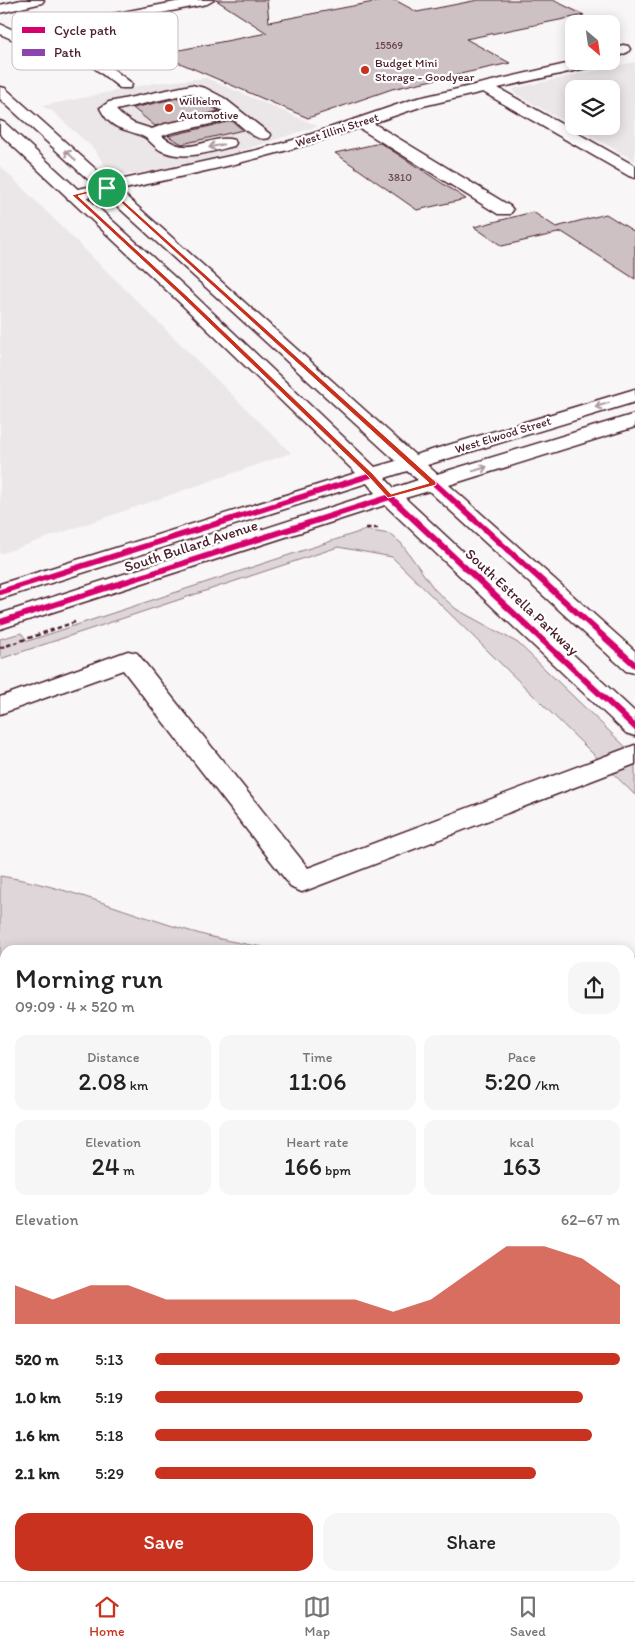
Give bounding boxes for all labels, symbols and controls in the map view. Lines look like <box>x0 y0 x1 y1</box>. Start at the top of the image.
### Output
legend <box>12 12 178 70</box>
north arrow <box>565 15 620 70</box>
map controls <box>565 15 620 135</box>
text: Cycle path <box>54 22 117 39</box>
house number: 15569 <box>375 39 403 52</box>
text: Path <box>54 44 81 61</box>
place label: Budget Mini Storage - Goodyear <box>375 56 475 84</box>
marker: Budget Mini Storage - Goodyear <box>359 64 371 76</box>
button: layers <box>565 80 620 135</box>
place label: Wilhelm Automotive <box>179 94 239 122</box>
marker: Wilhelm Automotive <box>163 102 175 114</box>
street label: West Illini Street <box>294 110 381 150</box>
one-way arrow <box>208 141 224 151</box>
one-way arrow <box>64 149 77 161</box>
pin <box>86 167 128 209</box>
house number: 3810 <box>388 171 412 184</box>
icon: arrive <box>93 174 121 202</box>
one-way arrow <box>595 400 611 410</box>
street label: West Elwood Street <box>453 414 553 456</box>
one-way arrow <box>472 463 488 473</box>
street label: South Bullard Avenue <box>122 516 260 576</box>
street label: South Estrella Parkway <box>462 545 582 659</box>
text: Morning run <box>15 961 163 995</box>
button: share <box>568 962 620 1014</box>
text: 09:09 · 4 × 520 m <box>15 997 135 1016</box>
text: Distance <box>87 1049 139 1066</box>
text: Time <box>303 1049 332 1066</box>
text: Pace <box>508 1049 536 1066</box>
text: 2.08 <box>78 1066 127 1096</box>
text: 11:06 <box>289 1066 346 1096</box>
text: 5:20 <box>484 1066 532 1096</box>
text: km <box>127 1077 148 1094</box>
text: /km <box>532 1077 560 1094</box>
text: Elevation <box>85 1134 141 1151</box>
text: Heart rate <box>287 1134 348 1151</box>
text: kcal <box>509 1134 534 1151</box>
text: 24 <box>92 1151 120 1181</box>
text: 166 <box>284 1151 322 1181</box>
text: 163 <box>503 1151 541 1181</box>
text: m <box>120 1162 135 1179</box>
text: bpm <box>322 1162 351 1179</box>
text: Elevation <box>15 1210 79 1229</box>
text: 62–67 m <box>561 1210 620 1229</box>
text: 520 m <box>15 1350 59 1369</box>
text: 5:13 <box>95 1350 123 1369</box>
text: 1.0 km <box>15 1388 61 1407</box>
text: 5:19 <box>95 1388 123 1407</box>
text: 1.6 km <box>15 1426 60 1445</box>
text: 5:18 <box>95 1426 124 1445</box>
text: 2.1 km <box>15 1464 60 1483</box>
text: 5:29 <box>95 1464 124 1483</box>
button: Save <box>15 1513 313 1571</box>
button: Share <box>323 1513 620 1571</box>
tab: Home <box>89 1593 125 1640</box>
tab: Map <box>303 1593 331 1640</box>
tab: Saved <box>510 1593 546 1640</box>

